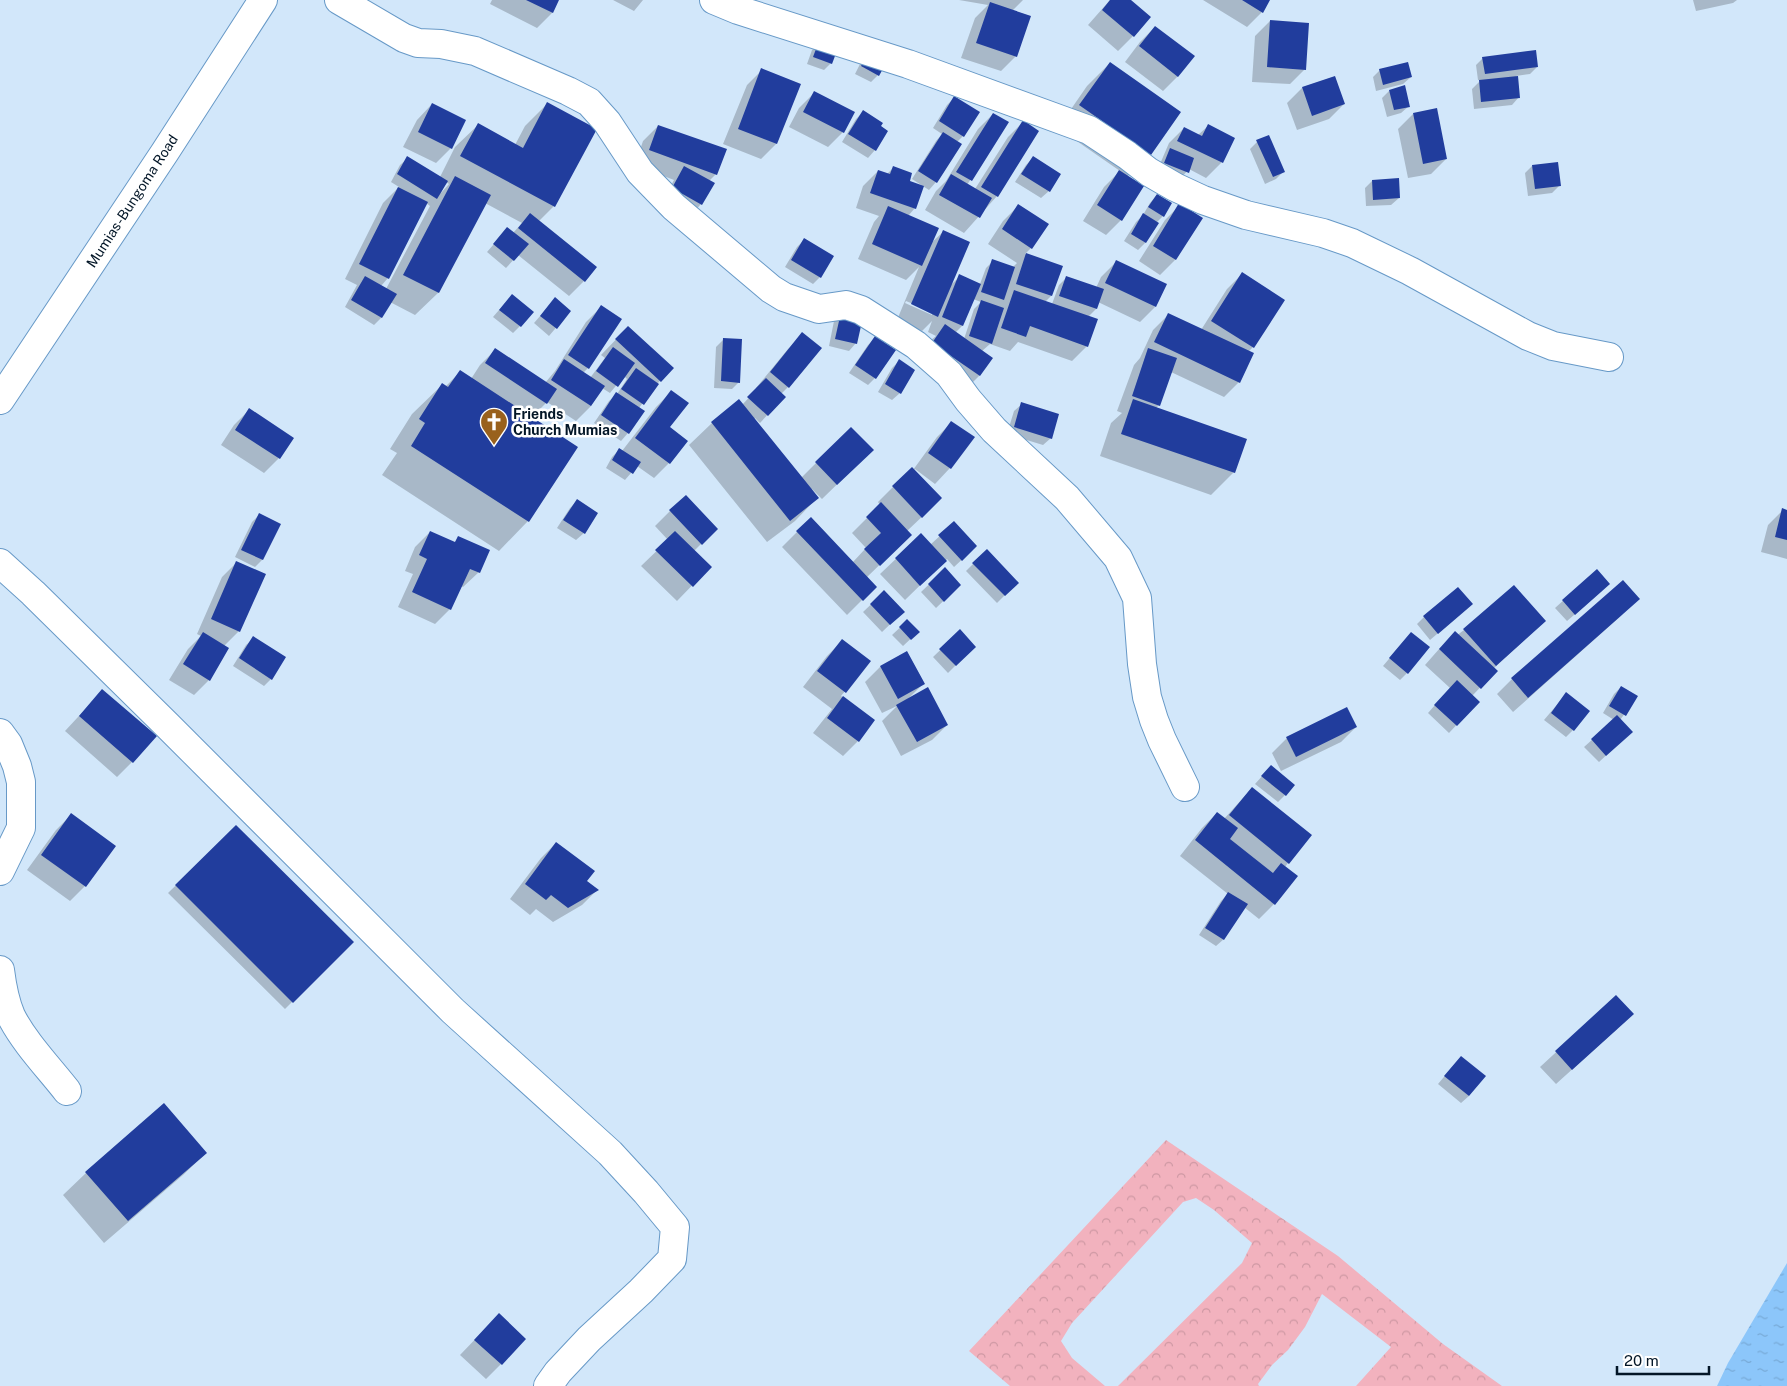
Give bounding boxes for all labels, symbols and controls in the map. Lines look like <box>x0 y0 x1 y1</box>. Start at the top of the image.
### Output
street label: Mumias-Bungoma Road <box>83 132 181 270</box>
place label: Friends Church Mumias <box>513 406 617 438</box>
church icon: Friends Church Mumias <box>479 407 509 446</box>
scale bar <box>1617 1344 1710 1376</box>
text: 20 m <box>1624 1352 1659 1369</box>

